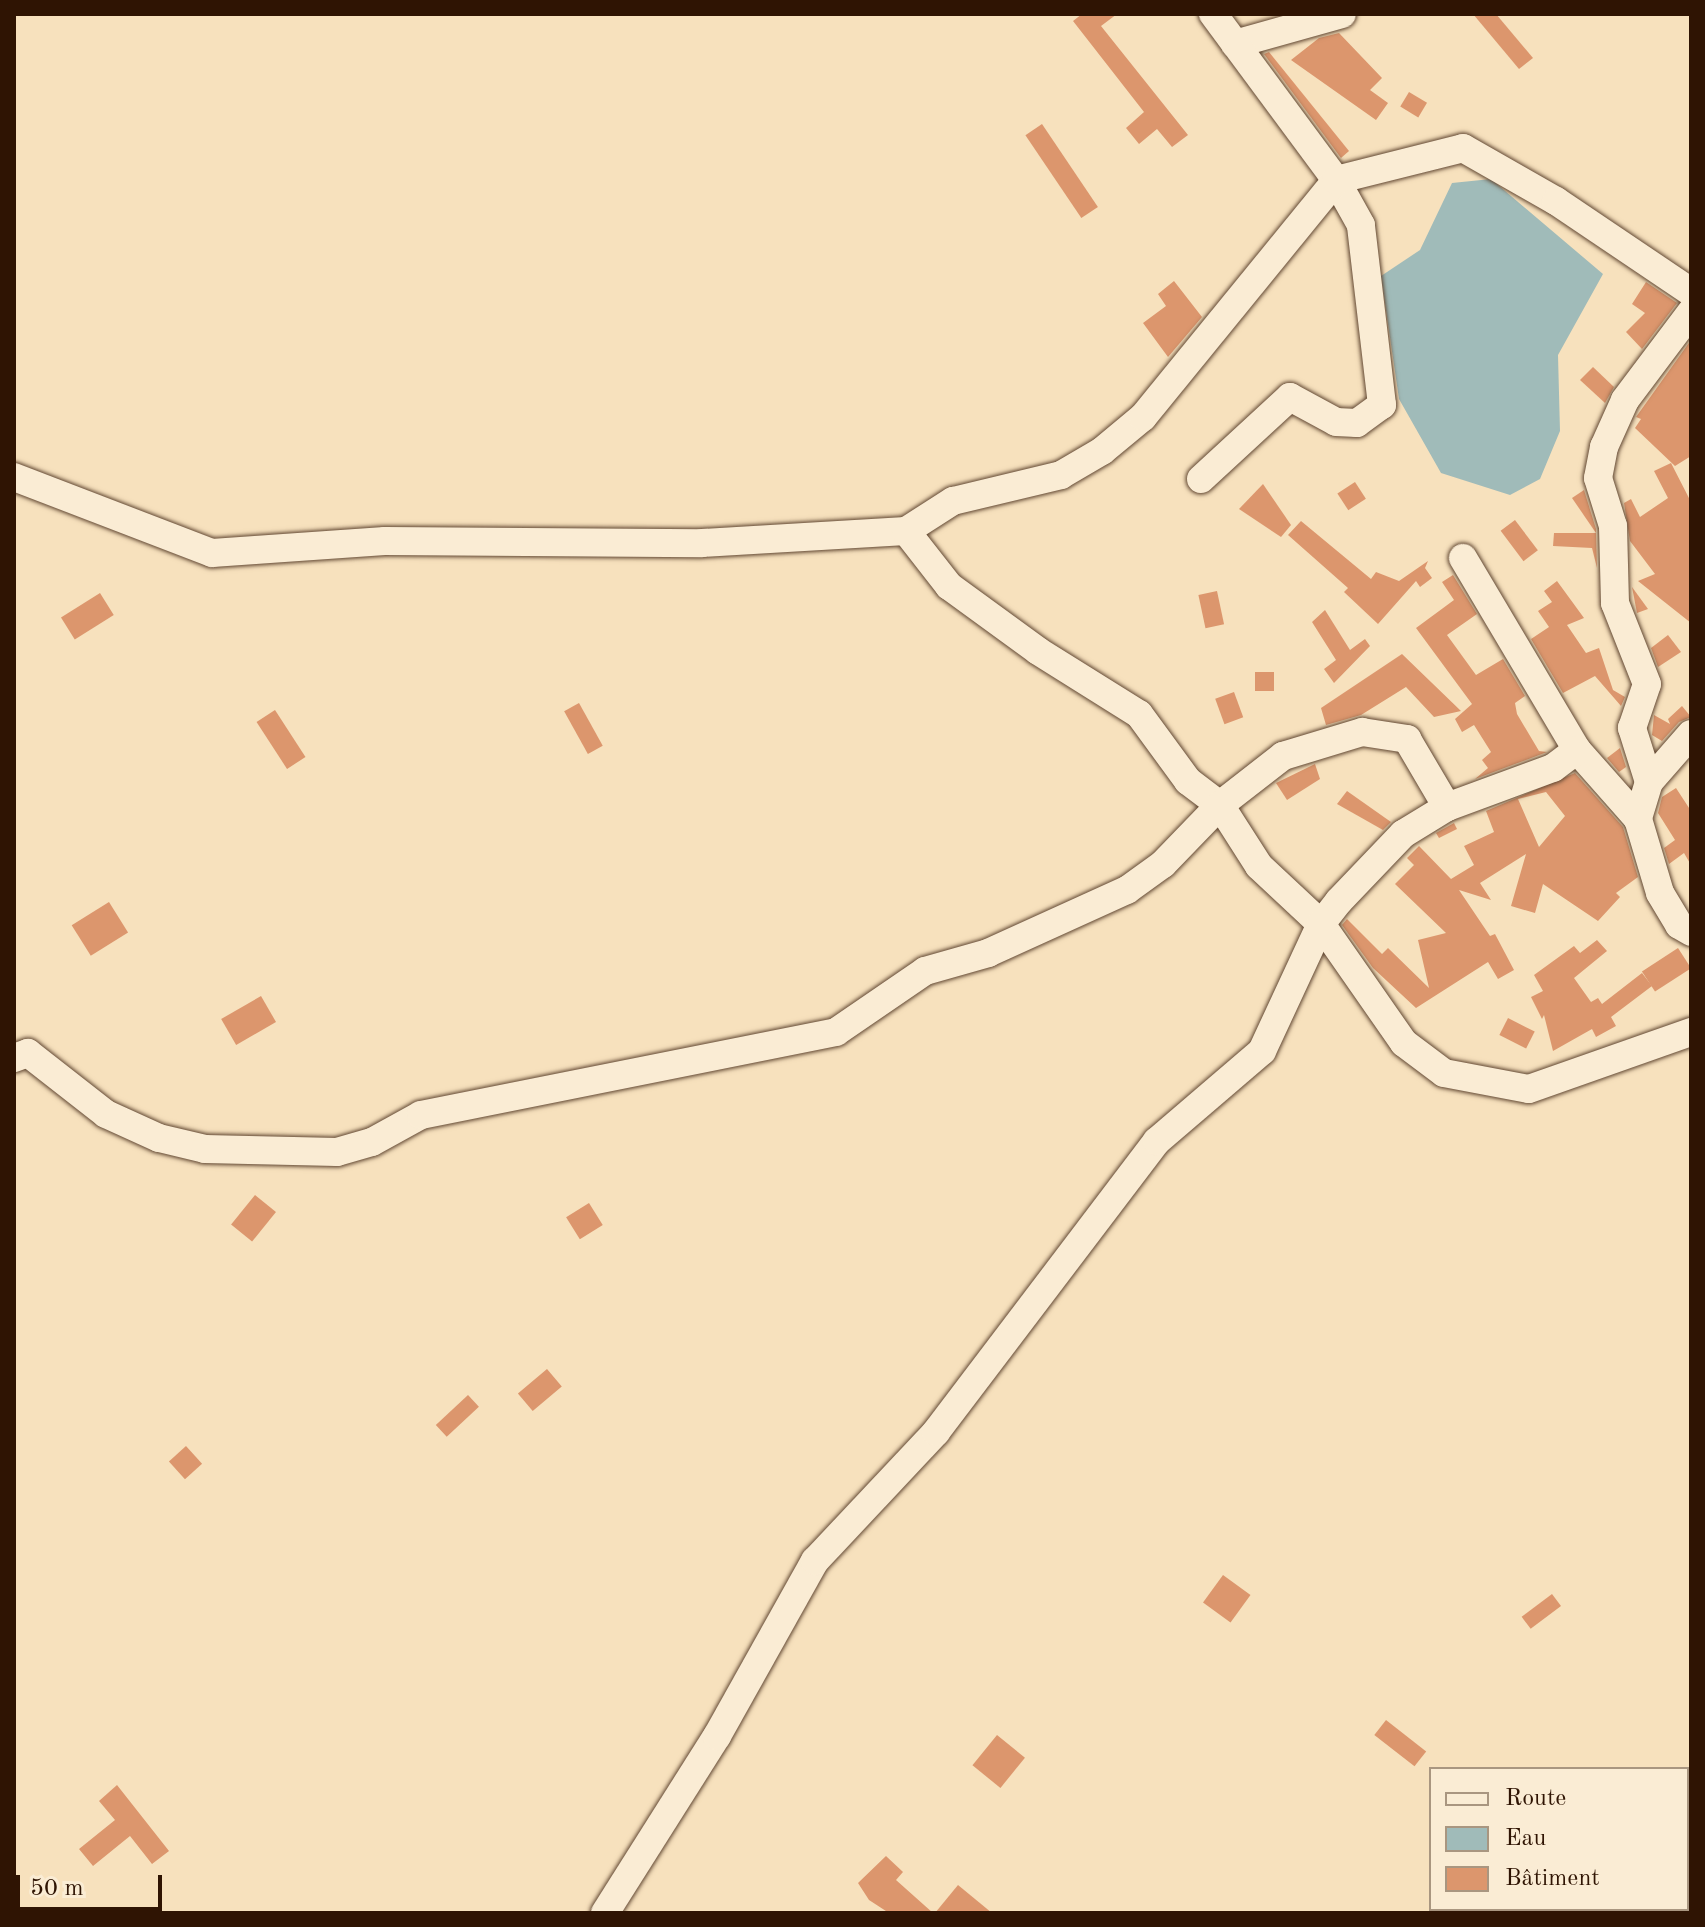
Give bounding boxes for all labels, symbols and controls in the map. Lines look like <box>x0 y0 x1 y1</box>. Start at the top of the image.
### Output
legend <box>1429 1767 1689 1911</box>
text: Route <box>1505 1787 1566 1811</box>
text: Eau <box>1505 1827 1546 1851</box>
scale bar <box>20 1859 166 1909</box>
text: Bâtiment <box>1505 1867 1600 1891</box>
text: 50 m <box>30 1877 84 1901</box>

